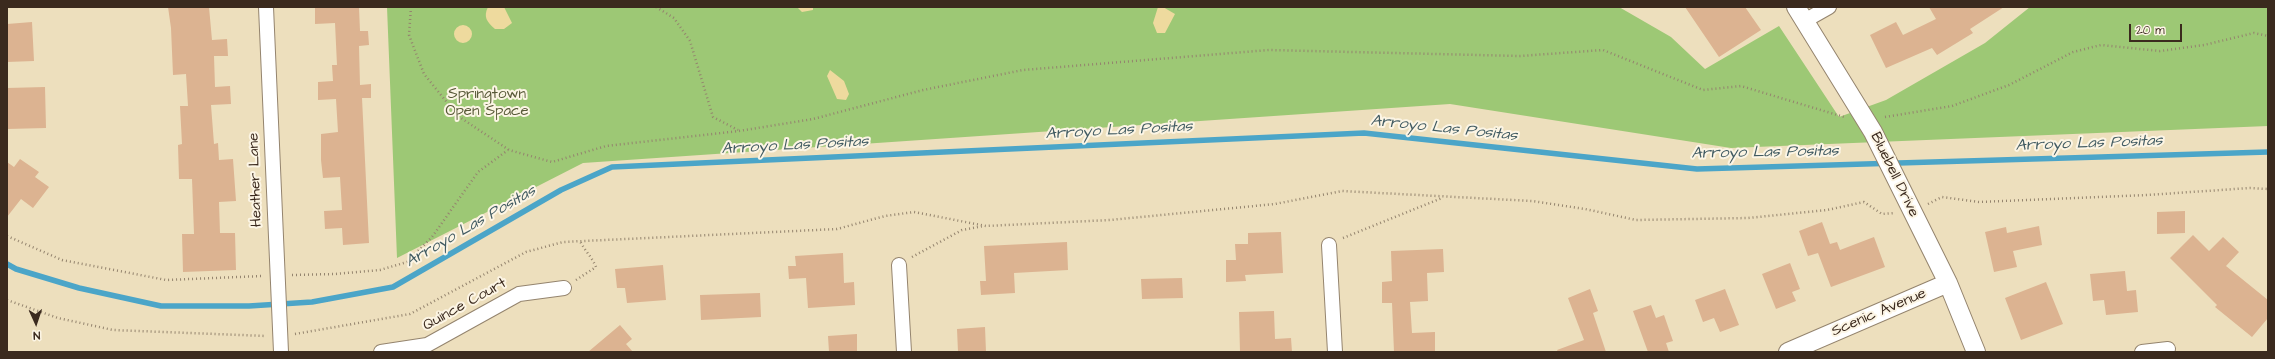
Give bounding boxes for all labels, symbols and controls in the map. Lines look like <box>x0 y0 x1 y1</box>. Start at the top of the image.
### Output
scale bar <box>2131 16 2184 42</box>
text: 20 m <box>2136 22 2165 39</box>
park label: Springtown Open Space <box>445 86 529 121</box>
water label: Arroyo Las Positas <box>1370 112 1518 146</box>
water label: Arroyo Las Positas <box>1045 118 1193 144</box>
street label: Bluebell Drive <box>1866 130 1922 220</box>
water label: Arroyo Las Positas <box>2015 132 2163 156</box>
street label: Heather Lane <box>245 133 267 227</box>
water label: Arroyo Las Positas <box>721 133 869 159</box>
water label: Arroyo Las Positas <box>1691 142 1839 164</box>
water label: Arroyo Las Positas <box>403 182 539 272</box>
street label: Quince Court <box>420 275 510 335</box>
street label: Scenic Avenue <box>1829 285 1929 341</box>
north arrow <box>16 303 56 343</box>
text: N <box>33 328 40 343</box>

